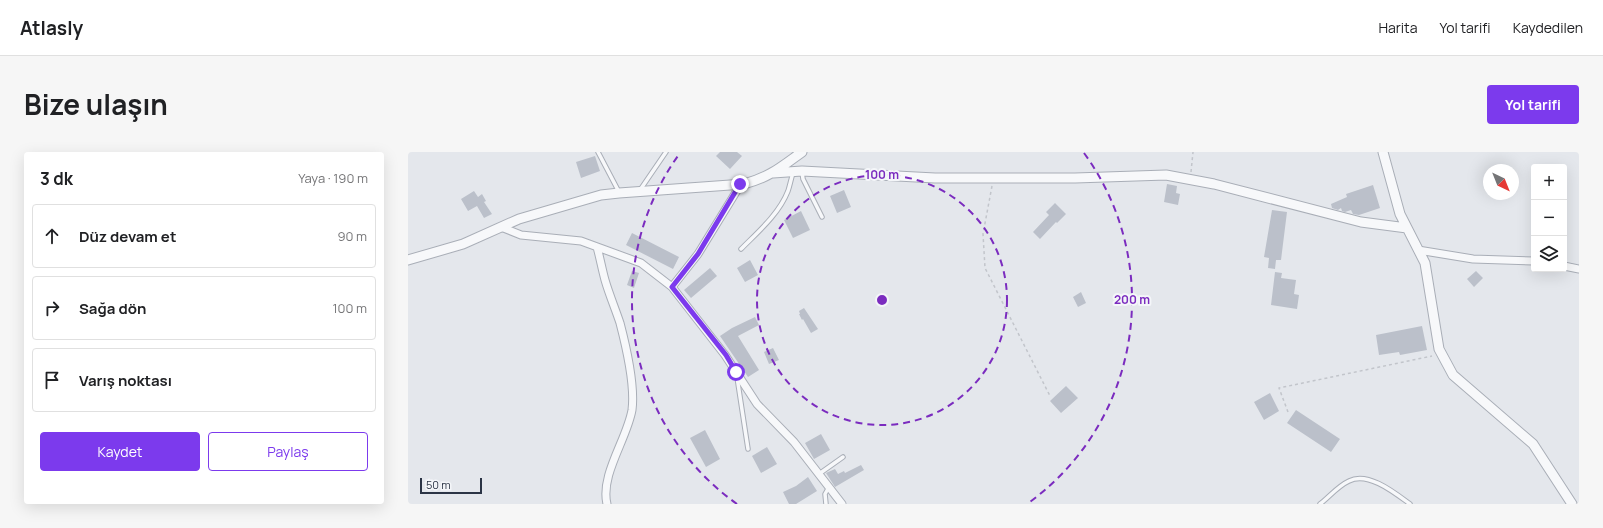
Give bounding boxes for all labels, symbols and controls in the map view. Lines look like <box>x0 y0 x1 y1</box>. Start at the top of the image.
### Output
text: Atlasly <box>20 15 83 41</box>
text: Harita <box>1378 18 1417 37</box>
text: Yol tarifi <box>1439 18 1491 37</box>
text: Kaydedilen <box>1513 18 1583 37</box>
text: Bize ulaşın <box>24 85 168 123</box>
button: Yol tarifi <box>1487 85 1579 124</box>
north arrow <box>1483 164 1519 200</box>
map controls <box>1531 164 1567 272</box>
button: + <box>1531 164 1567 200</box>
text: 100 m <box>865 166 899 183</box>
text: 3 dk <box>40 167 73 190</box>
text: Yaya · 190 m <box>298 169 368 187</box>
route end <box>731 175 749 193</box>
button: − <box>1531 200 1567 236</box>
icon: ahead <box>41 225 63 247</box>
text: Düz devam et <box>79 226 176 247</box>
text: 90 m <box>337 227 367 245</box>
button: layers <box>1531 236 1567 272</box>
text: 200 m <box>1114 291 1150 308</box>
centre of rings <box>875 293 889 307</box>
icon: right <box>41 297 63 319</box>
text: Sağa dön <box>79 298 146 319</box>
text: 100 m <box>332 299 367 317</box>
route start <box>727 363 745 381</box>
icon: arrive <box>41 369 63 391</box>
text: Varış noktası <box>79 370 172 391</box>
button: Kaydet <box>40 432 200 471</box>
button: Paylaş <box>208 432 368 471</box>
scale bar <box>420 476 482 495</box>
text: 50 m <box>426 477 451 492</box>

